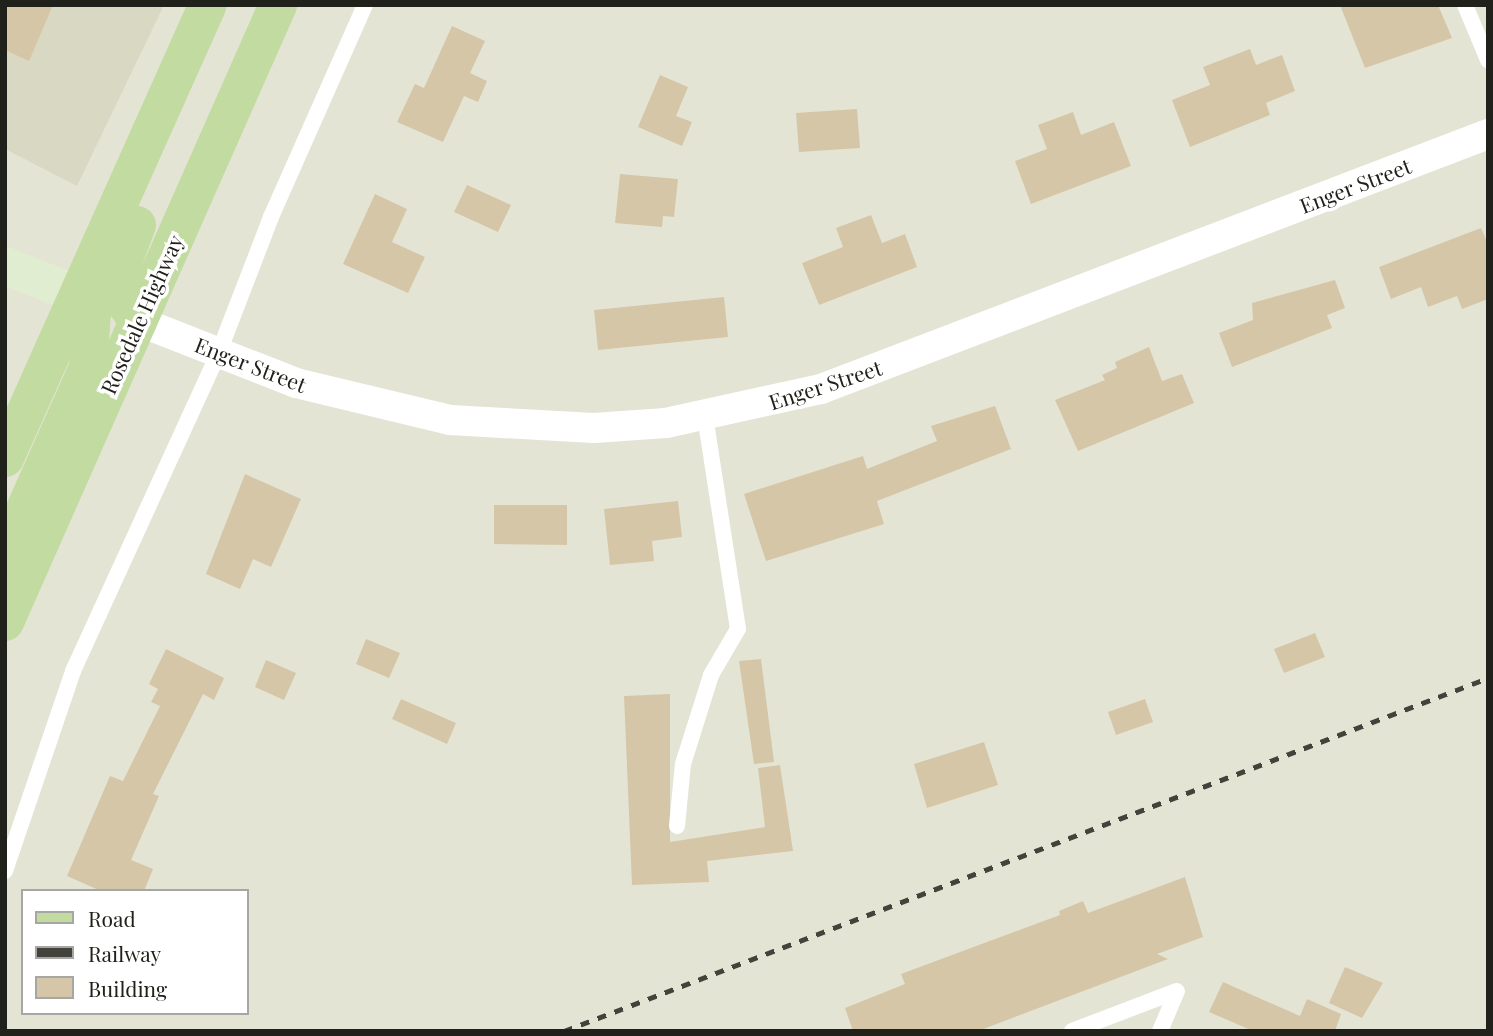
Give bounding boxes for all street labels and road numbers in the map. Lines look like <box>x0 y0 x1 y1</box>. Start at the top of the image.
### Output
street label: Enger Street <box>1296 152 1414 218</box>
street label: Rosedale Highway <box>95 230 187 398</box>
street label: Enger Street <box>192 331 310 397</box>
street label: Enger Street <box>765 354 885 414</box>

